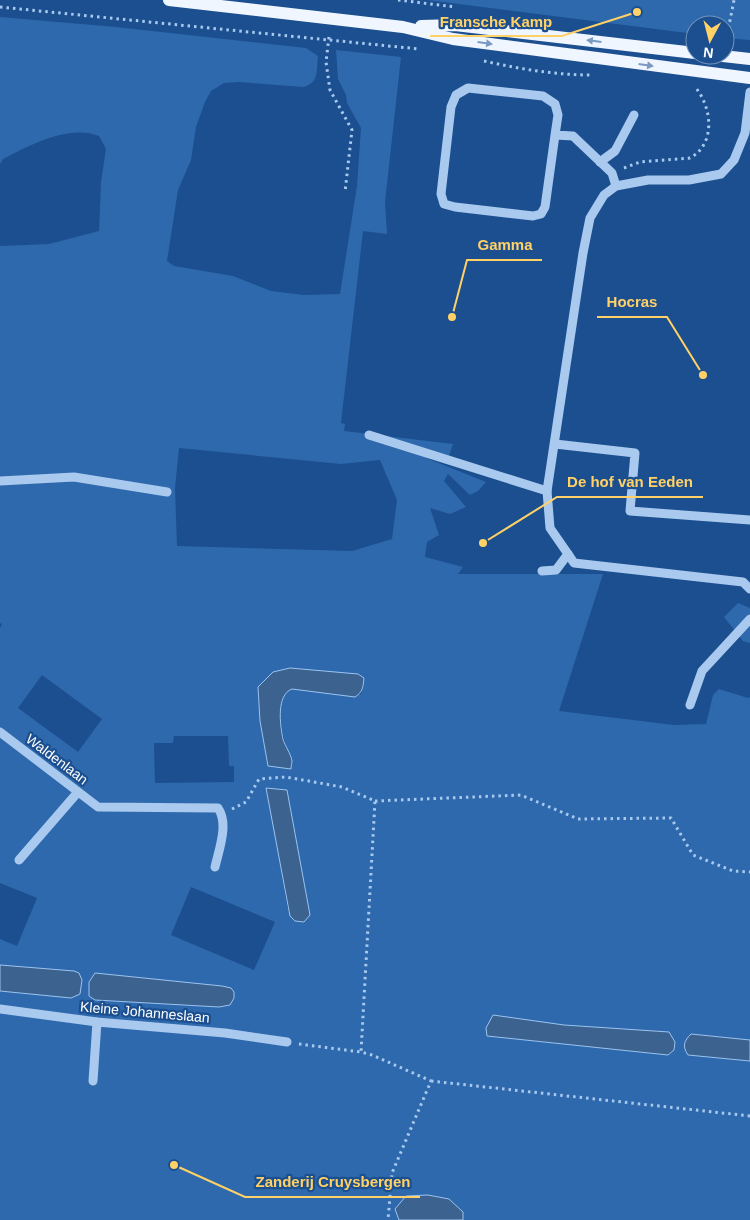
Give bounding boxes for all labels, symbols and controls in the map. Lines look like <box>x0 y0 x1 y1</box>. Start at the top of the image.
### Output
callout: Fransche Kamp <box>430 6 562 36</box>
text: Fransche Kamp <box>440 13 552 30</box>
north arrow <box>685 15 735 65</box>
one-way arrow <box>586 37 602 45</box>
one-way arrow <box>477 39 493 47</box>
text: N <box>702 44 714 61</box>
one-way arrow <box>639 61 655 69</box>
callout: Gamma <box>467 230 542 260</box>
text: Gamma <box>477 236 533 253</box>
callout: Hocras <box>597 287 667 317</box>
text: Hocras <box>607 293 657 310</box>
callout: De hof van Eeden <box>557 467 703 497</box>
text: De hof van Eeden <box>567 473 693 490</box>
street label: Waldenlaan <box>23 731 91 787</box>
street label: Kleine Johanneslaan <box>80 998 210 1026</box>
callout: Zanderij Cruysbergen <box>245 1167 420 1197</box>
text: Zanderij Cruysbergen <box>255 1173 411 1190</box>

